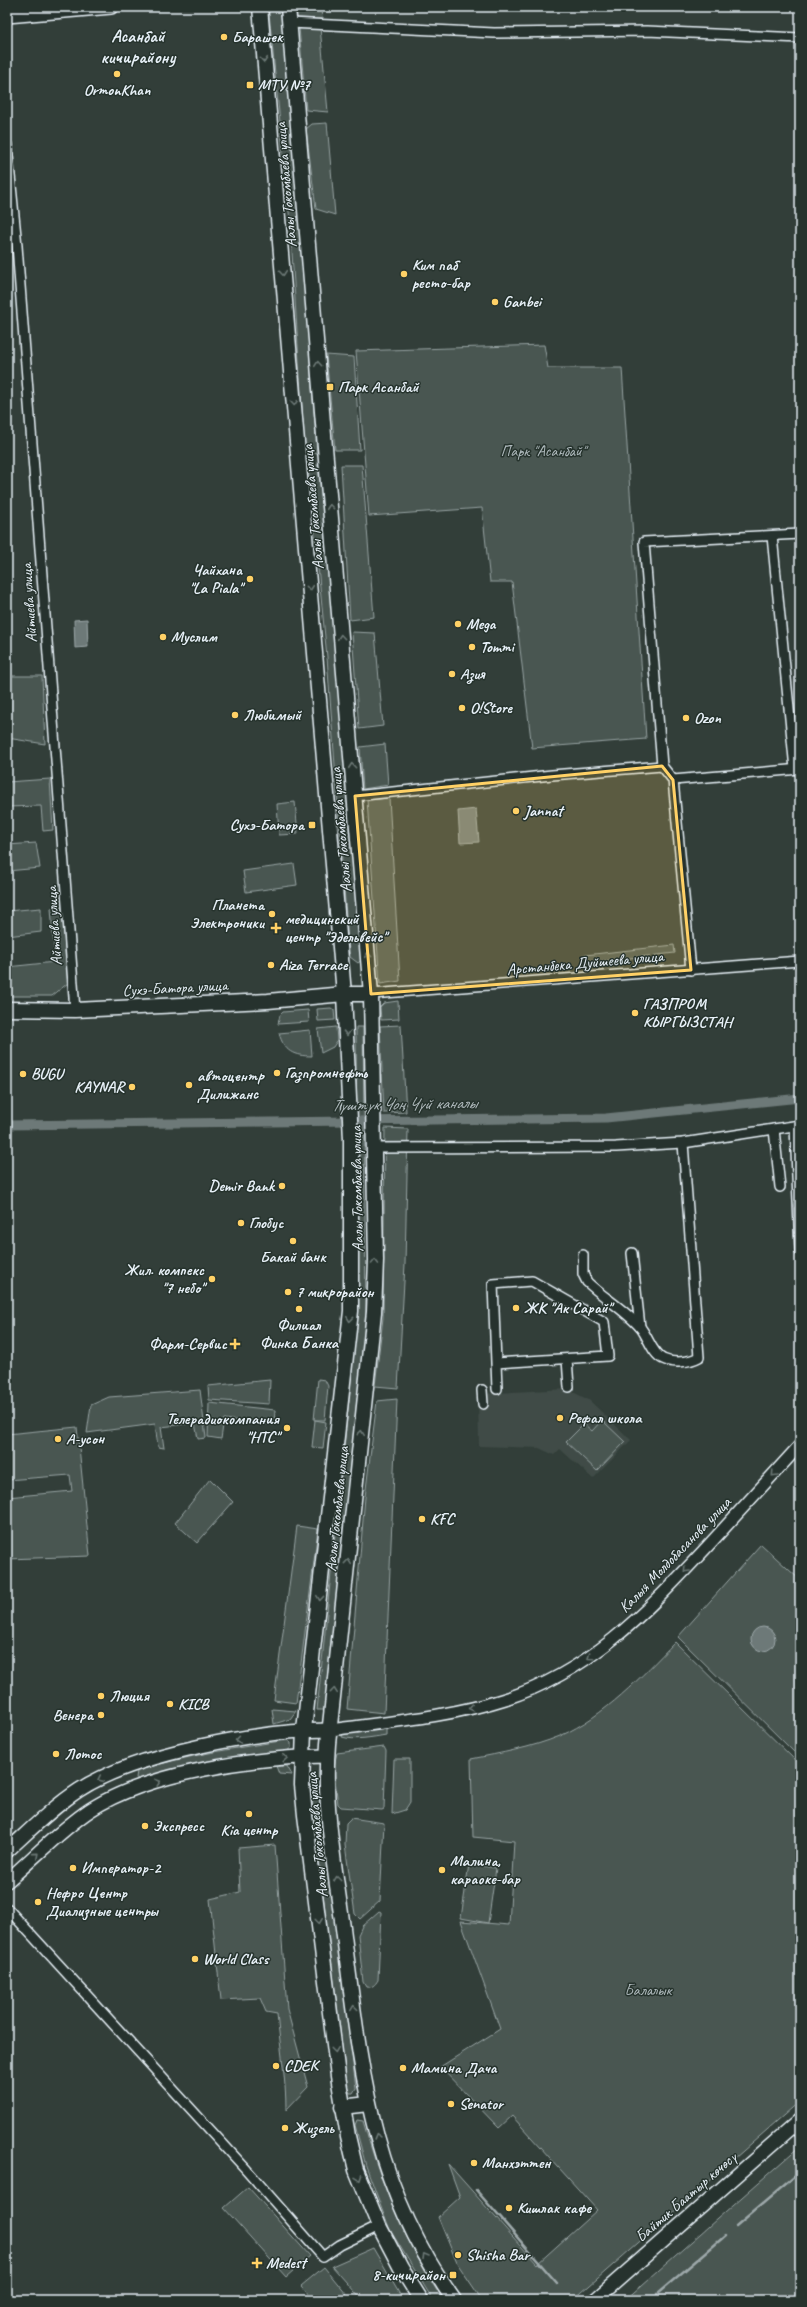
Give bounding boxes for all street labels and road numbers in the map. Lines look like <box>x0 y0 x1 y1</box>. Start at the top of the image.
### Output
street label: Аалы Токомбаева улица <box>270 120 301 248</box>
street label: Аалы Токомбаева улица <box>297 442 328 570</box>
street label: Айтиева улица <box>16 561 42 643</box>
street label: Аалы Токомбаева улица <box>325 765 356 893</box>
street label: Айтиева улица <box>41 884 67 966</box>
street label: Арстанбека Дуйшеева улица <box>506 946 666 980</box>
street label: Сухэ-Батора улица <box>122 975 229 1001</box>
street label: Аалы Токомбаева улица <box>346 1124 368 1252</box>
street label: Аалы Токомбаева улица <box>320 1444 354 1572</box>
street label: Калыя Молдобасанова улица <box>615 1492 736 1617</box>
street label: Аалы Токомбаева улица <box>301 1770 332 1898</box>
street label: Байтик Баатыр көчөсү <box>631 2146 742 2247</box>

